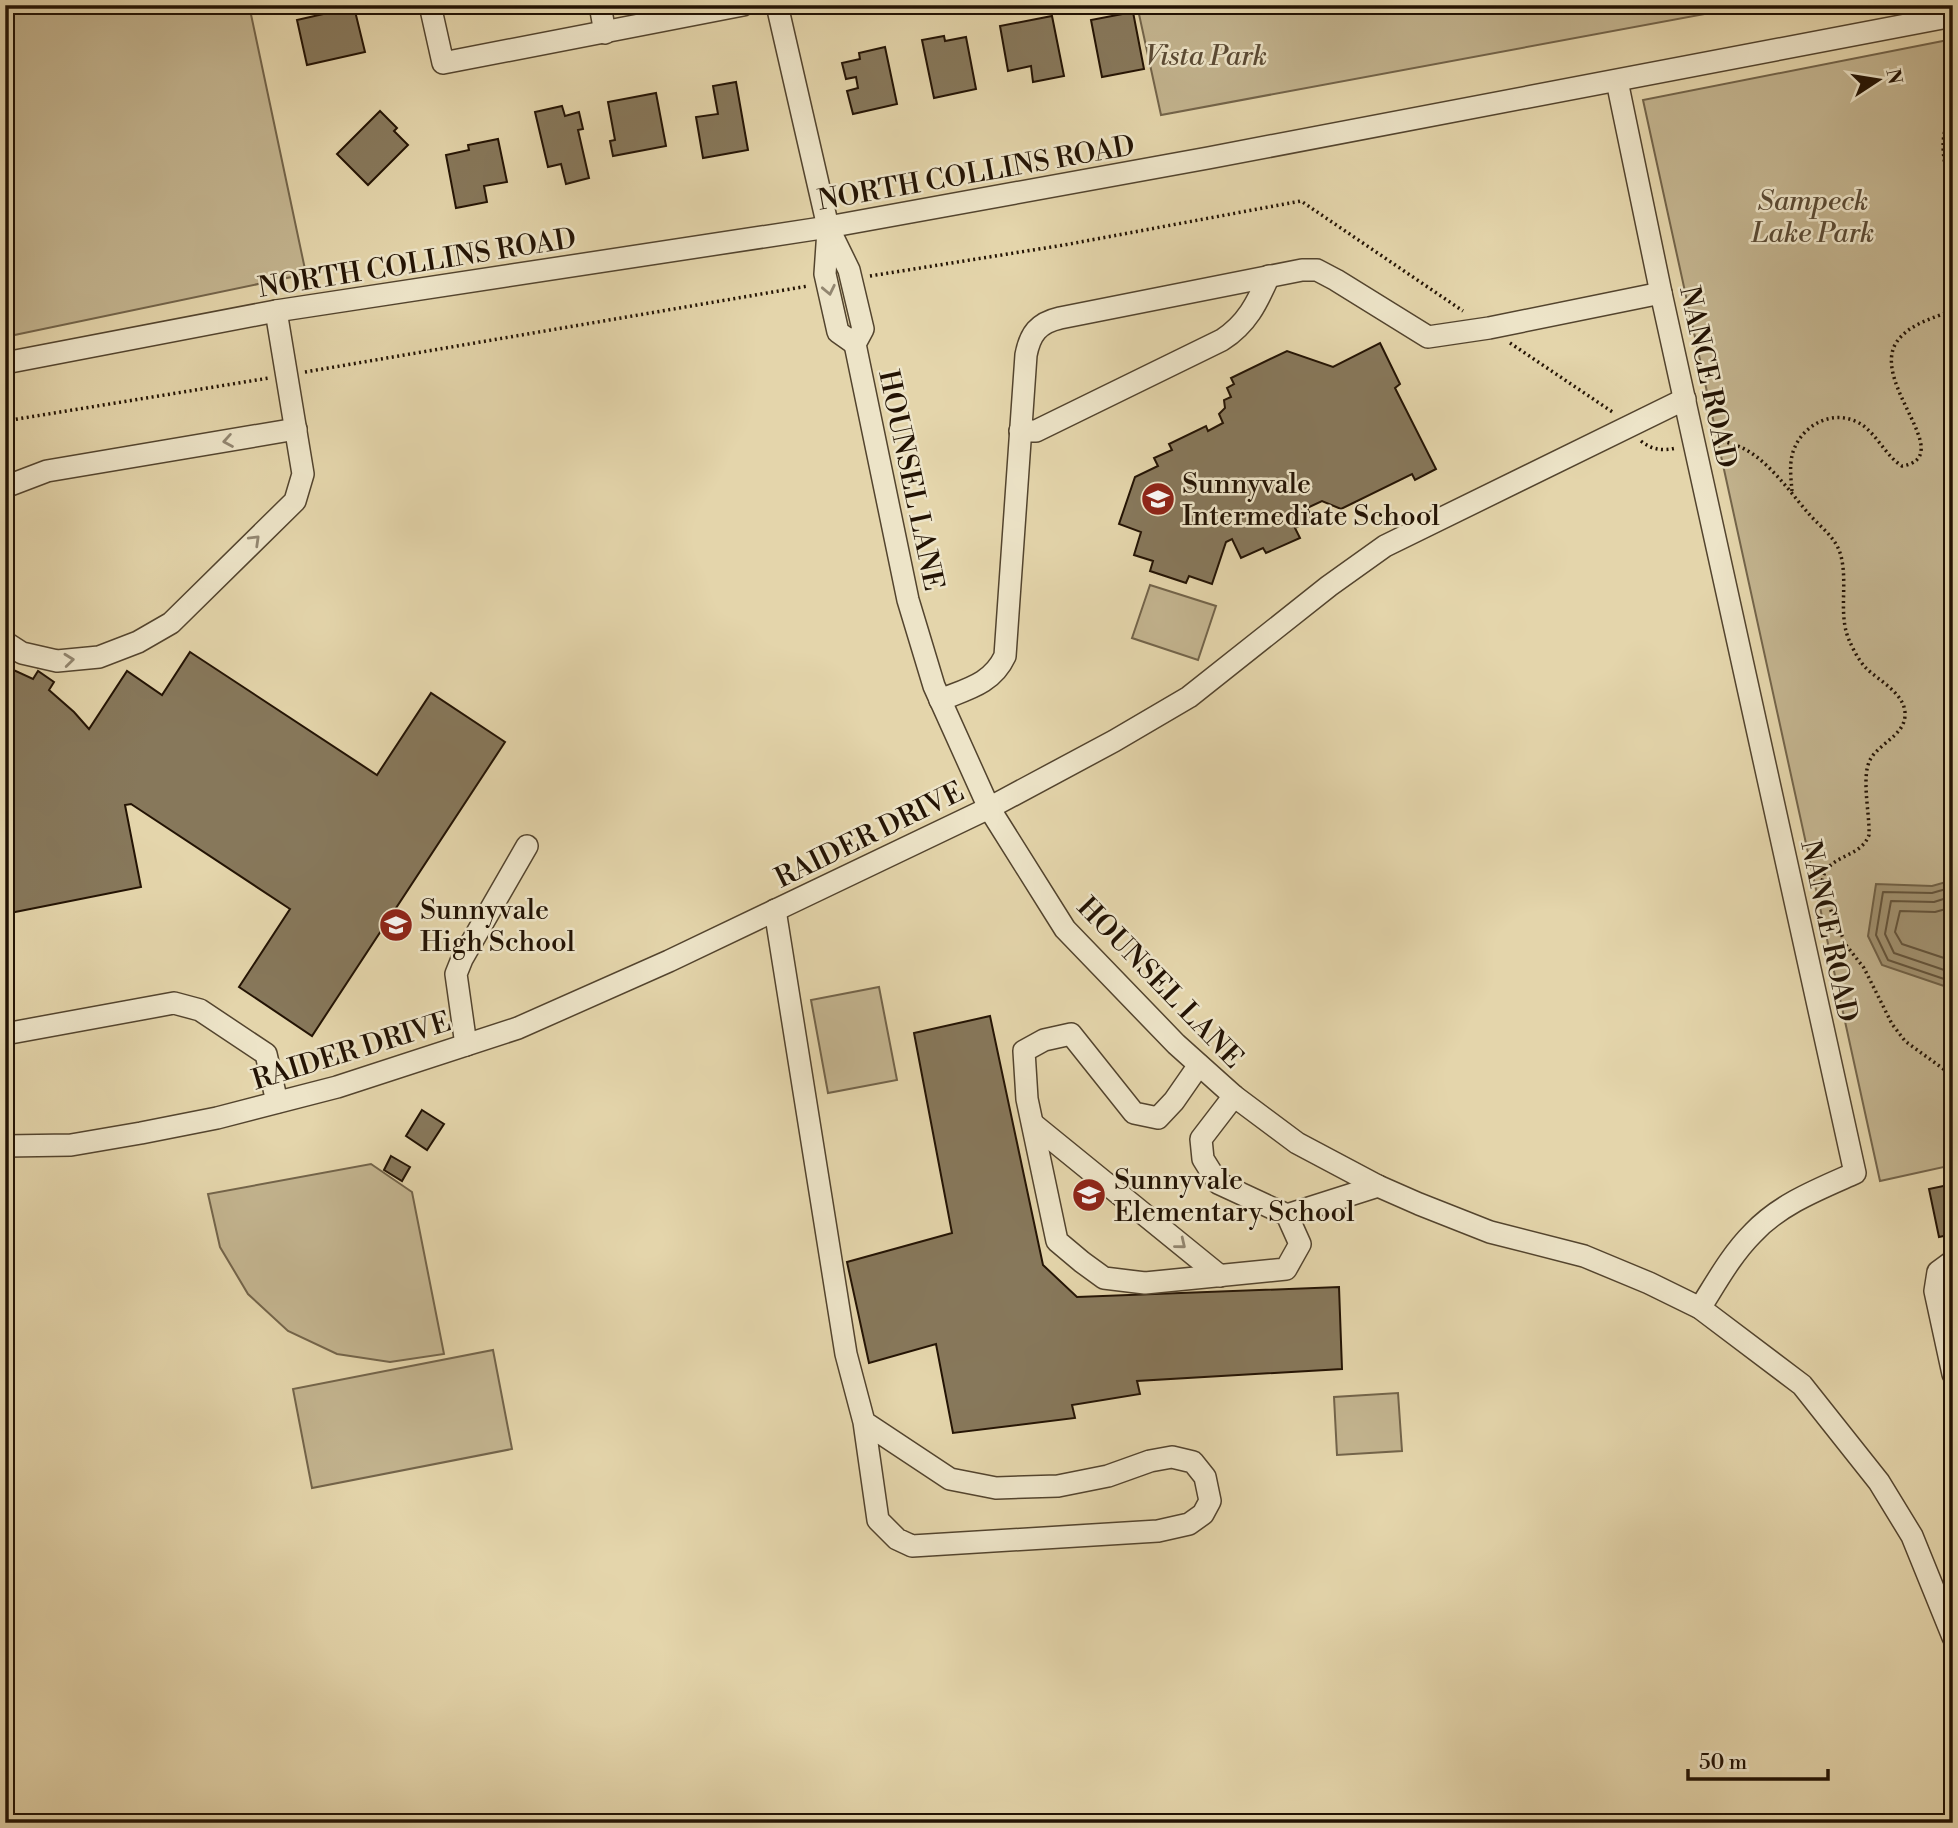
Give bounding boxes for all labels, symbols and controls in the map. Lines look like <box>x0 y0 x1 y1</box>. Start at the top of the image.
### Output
park label: Vista Park <box>1145 39 1267 74</box>
north arrow <box>1842 46 1912 116</box>
text: N <box>1880 67 1907 87</box>
street label: NORTH COLLINS ROAD <box>815 128 1138 219</box>
park label: Sampeck Lake Park <box>1751 184 1874 251</box>
street label: NORTH COLLINS ROAD <box>256 221 579 306</box>
street label: NANCE ROAD <box>1671 283 1744 472</box>
one-way arrow <box>820 284 835 296</box>
street label: HOUNSEL LANE <box>870 367 951 594</box>
one-way arrow <box>222 433 234 448</box>
place label: Sunnyvale Intermediate School <box>1182 467 1440 534</box>
school or university icon: Sunnyvale Intermediate School <box>1139 480 1177 518</box>
one-way arrow <box>247 536 260 549</box>
one-way arrow <box>63 652 75 667</box>
street label: RAIDER DRIVE <box>769 774 970 896</box>
street label: NANCE ROAD <box>1792 837 1865 1026</box>
street label: HOUNSEL LANE <box>1069 890 1250 1076</box>
place label: Sunnyvale High School <box>420 893 575 960</box>
school or university icon: Sunnyvale High School <box>377 906 415 944</box>
street label: RAIDER DRIVE <box>248 1005 455 1098</box>
place label: Sunnyvale Elementary School <box>1114 1163 1355 1230</box>
school or university icon: Sunnyvale Elementary School <box>1070 1176 1108 1214</box>
one-way arrow <box>1172 1236 1185 1248</box>
scale bar <box>1688 1737 1828 1781</box>
text: 50 m <box>1699 1750 1747 1776</box>

